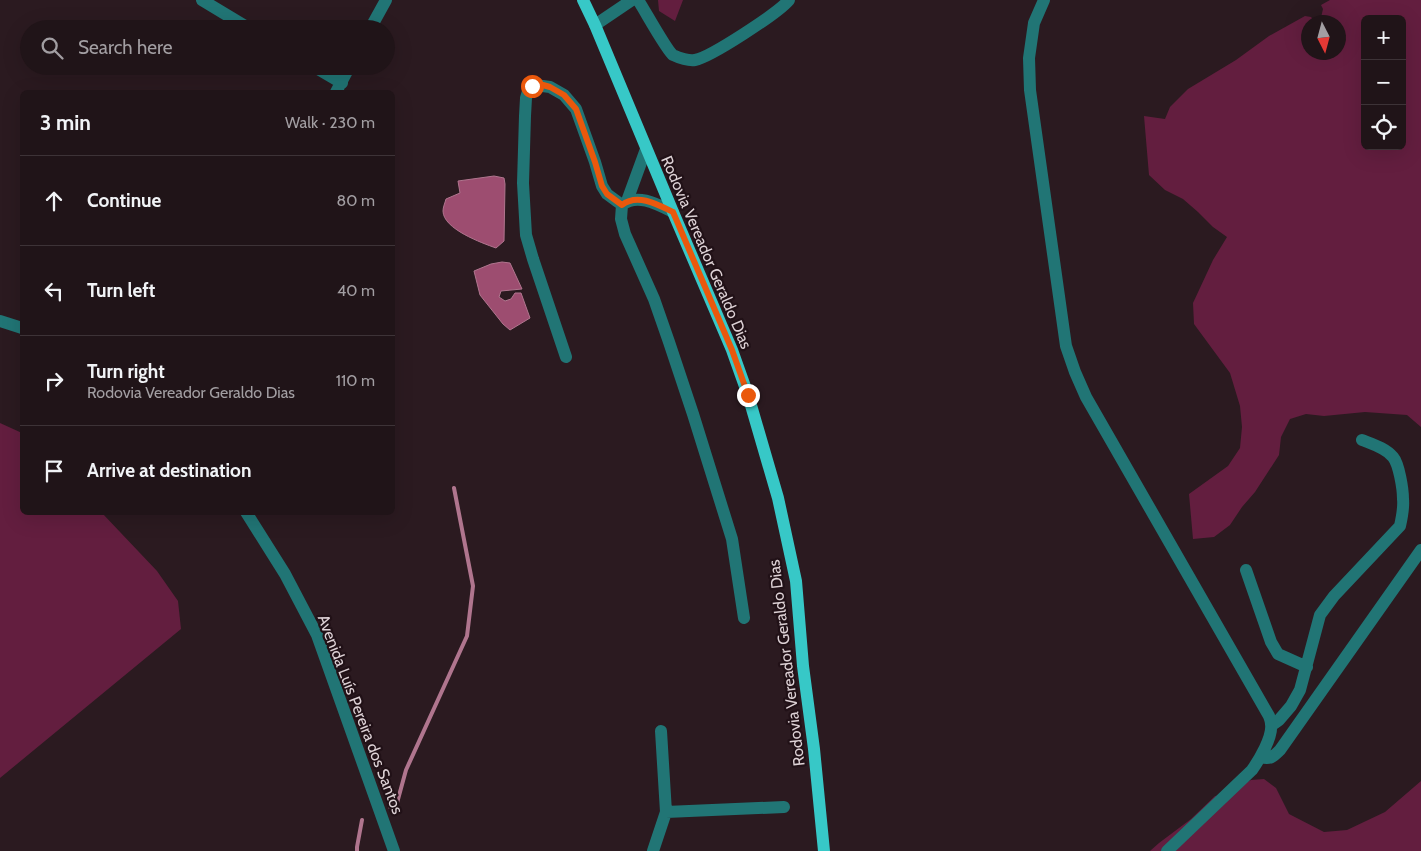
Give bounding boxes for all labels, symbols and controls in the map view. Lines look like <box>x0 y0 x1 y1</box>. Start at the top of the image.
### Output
north arrow <box>1301 15 1346 60</box>
map controls <box>1361 15 1406 150</box>
button: + <box>1361 15 1406 60</box>
search box <box>20 20 395 75</box>
icon: search <box>38 34 66 62</box>
text: Search here <box>78 36 172 59</box>
button: − <box>1361 60 1406 105</box>
route start <box>521 75 544 98</box>
button: locate <box>1361 105 1406 150</box>
text: 3 min <box>40 110 91 135</box>
text: Walk · 230 m <box>285 113 375 132</box>
street label: Rodovia Vereador Geraldo Dias <box>657 153 756 352</box>
icon: ahead <box>40 187 68 215</box>
text: Continue <box>87 189 161 212</box>
text: 80 m <box>337 191 375 210</box>
icon: left <box>40 277 68 305</box>
text: Turn left <box>87 279 155 302</box>
text: 40 m <box>337 281 375 300</box>
text: Turn right <box>87 360 165 383</box>
icon: right <box>40 367 68 395</box>
text: 110 m <box>336 371 375 390</box>
text: Rodovia Vereador Geraldo Dias <box>87 383 295 402</box>
route end <box>737 384 760 407</box>
icon: arrive <box>40 457 68 485</box>
text: Arrive at destination <box>87 459 251 482</box>
street label: Rodovia Vereador Geraldo Dias <box>764 558 809 767</box>
street label: Avenida Luís Pereira dos Santos <box>314 612 408 817</box>

